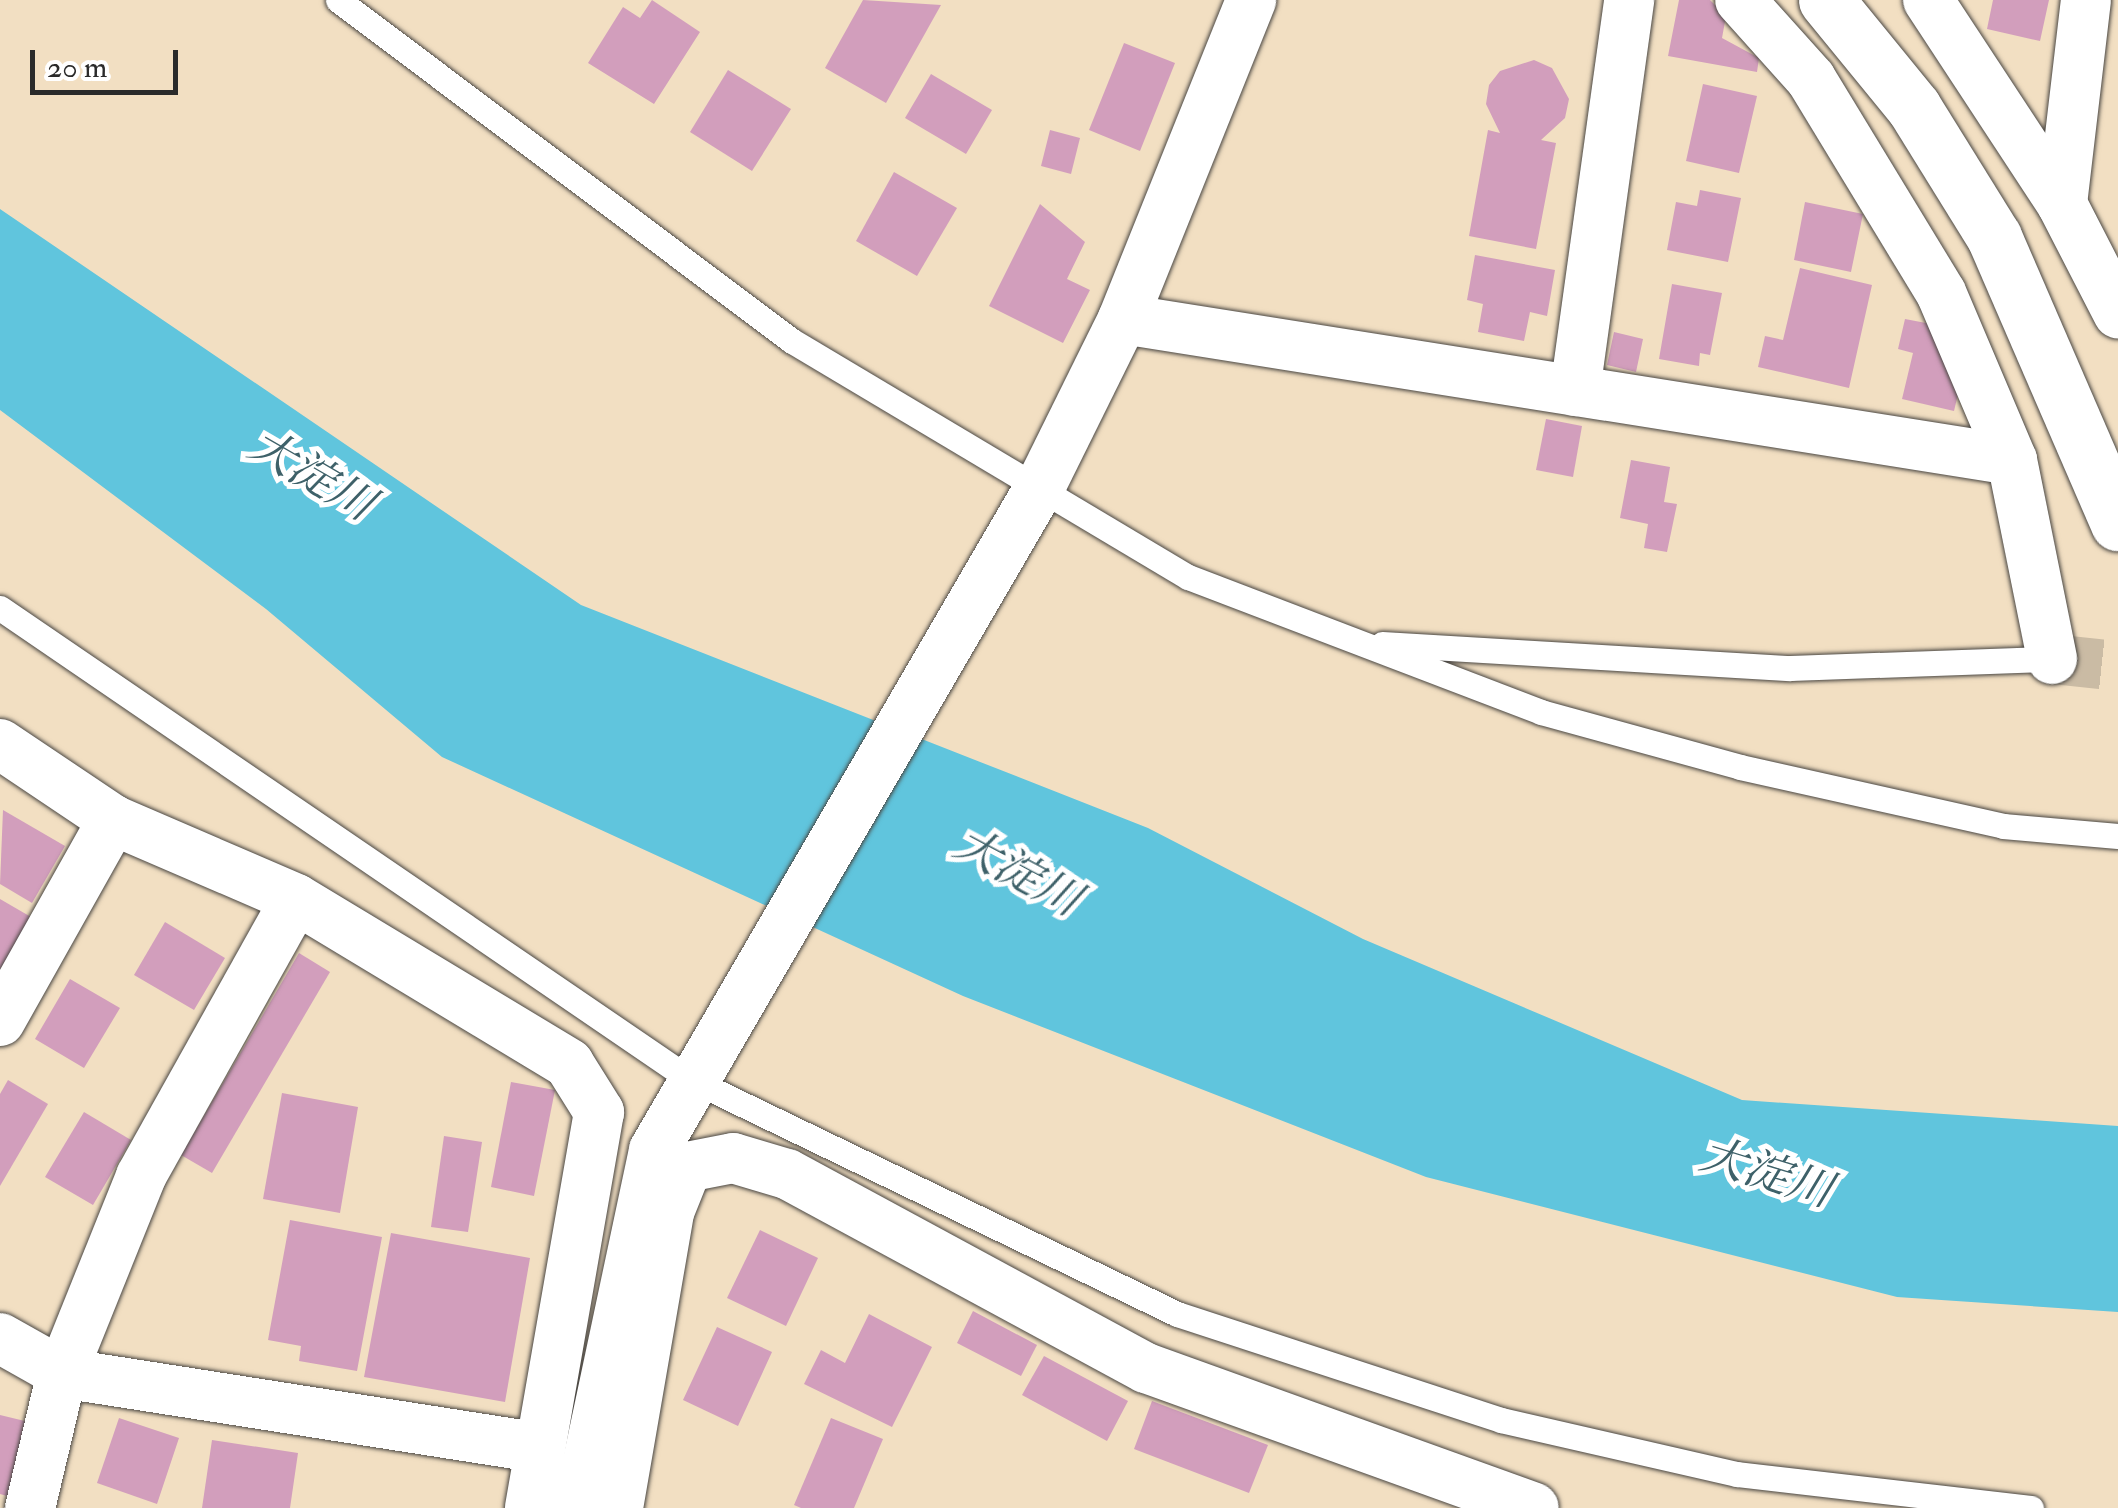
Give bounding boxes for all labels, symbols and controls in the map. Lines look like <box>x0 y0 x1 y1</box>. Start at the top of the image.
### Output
scale bar <box>35 30 182 92</box>
text: 20 m <box>47 49 107 86</box>
water label: 大淀川 <box>239 419 383 533</box>
water label: 大淀川 <box>945 817 1089 929</box>
water label: 大淀川 <box>1694 1128 1838 1220</box>

